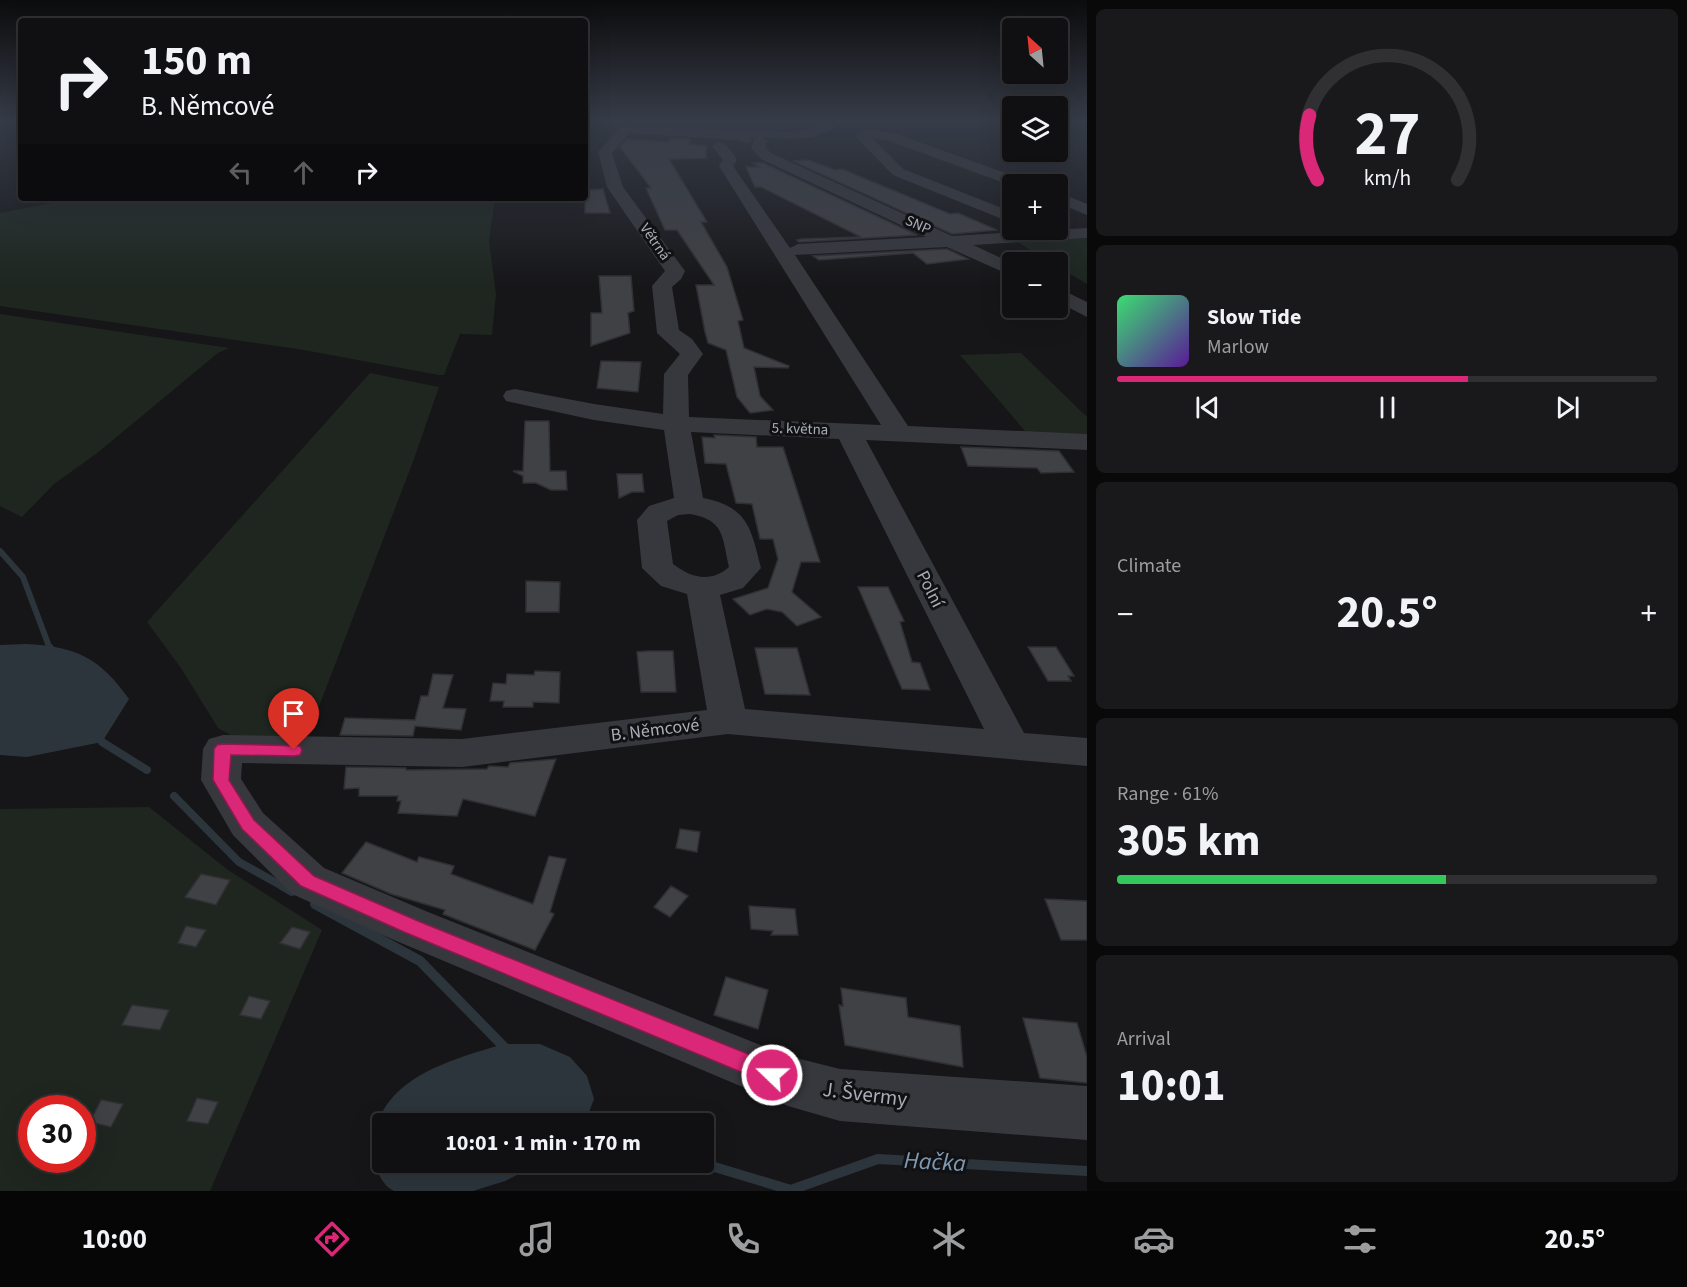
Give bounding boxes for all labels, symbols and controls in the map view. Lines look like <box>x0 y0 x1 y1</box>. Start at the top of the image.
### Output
north arrow <box>1002 18 1068 84</box>
map controls <box>1002 18 1068 318</box>
text: 150 m <box>141 31 252 91</box>
icon: right <box>42 42 120 120</box>
text: B. Němcové <box>141 87 274 126</box>
text: 27 <box>1354 90 1420 179</box>
button: layers <box>1002 96 1068 162</box>
icon: left <box>224 156 257 189</box>
icon: ahead <box>287 156 320 189</box>
icon: right <box>350 156 383 189</box>
text: km/h <box>1363 163 1411 194</box>
button: + <box>1002 174 1068 240</box>
street label: SNP <box>902 210 934 240</box>
street label: Větrná <box>635 219 675 265</box>
button: − <box>1002 252 1068 318</box>
text: Slow Tide <box>1207 301 1301 333</box>
text: Marlow <box>1207 333 1269 361</box>
icon: previous <box>1191 391 1224 424</box>
icon: pause <box>1371 391 1404 424</box>
icon: next <box>1551 391 1584 424</box>
street label: 5. května <box>771 418 829 440</box>
text: Climate <box>1117 552 1181 580</box>
street label: Polní <box>910 566 950 612</box>
text: 20.5° <box>1336 581 1438 645</box>
text: − <box>1117 591 1133 638</box>
text: + <box>1641 591 1657 638</box>
pin <box>268 688 319 750</box>
icon: arrive <box>277 697 310 730</box>
street label: B. Němcové <box>609 712 701 748</box>
text: Range · 61% <box>1117 780 1218 808</box>
text: 305 km <box>1117 809 1261 873</box>
text: Arrival <box>1117 1025 1171 1053</box>
position arrow <box>740 1043 804 1107</box>
text: 10:01 <box>1117 1054 1226 1118</box>
street label: J. Švermy <box>821 1074 909 1114</box>
speed limit sign: 30 <box>18 1095 96 1173</box>
text: 10:01 · 1 min · 170 m <box>445 1127 641 1159</box>
water label: Hačka <box>903 1143 967 1181</box>
icon: directions <box>311 1218 353 1260</box>
icon: music <box>516 1218 558 1260</box>
icon: phone <box>722 1218 764 1260</box>
icon: climate <box>928 1218 970 1260</box>
icon: car <box>1133 1218 1175 1260</box>
icon: filters <box>1339 1218 1381 1260</box>
text: 10:00 <box>82 1220 147 1259</box>
text: 20.5° <box>1544 1220 1605 1259</box>

